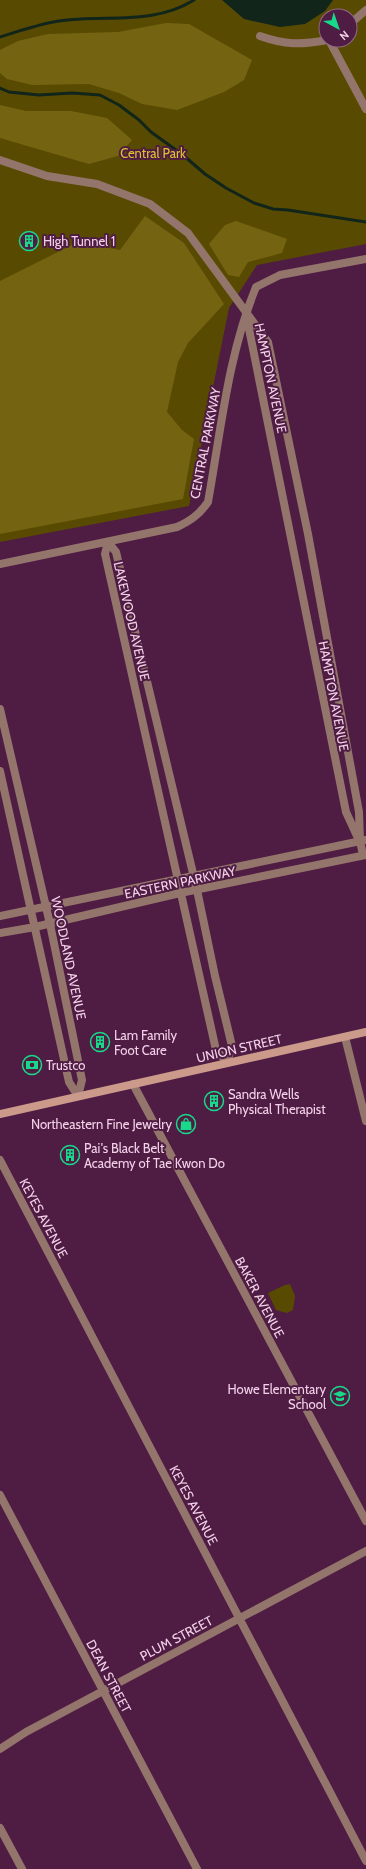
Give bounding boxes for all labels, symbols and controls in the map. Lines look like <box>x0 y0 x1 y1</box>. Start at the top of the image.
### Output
north arrow <box>318 8 358 48</box>
text: N <box>337 28 352 44</box>
park label: Central Park <box>120 145 186 161</box>
building icon: High Tunnel 1 <box>18 230 40 252</box>
place label: High Tunnel 1 <box>43 233 115 249</box>
street label: HAMPTON AVENUE <box>252 322 290 434</box>
street label: CENTRAL PARKWAY <box>186 385 224 500</box>
street label: LAKEWOOD AVENUE <box>110 560 154 682</box>
street label: HAMPTON AVENUE <box>315 639 353 753</box>
street label: EASTERN PARKWAY <box>123 862 238 902</box>
street label: WOODLAND AVENUE <box>48 895 90 1021</box>
place label: Lam Family Foot Care <box>114 1027 178 1058</box>
street label: UNION STREET <box>194 1030 284 1066</box>
building icon: Lam Family Foot Care <box>89 1031 111 1053</box>
bank icon: Trustco <box>21 1054 43 1076</box>
place label: Trustco <box>46 1057 85 1073</box>
place label: Sandra Wells Physical Therapist <box>228 1086 326 1117</box>
building icon: Sandra Wells Physical Therapist <box>203 1090 225 1112</box>
shop icon: Northeastern Fine Jewelry <box>175 1113 197 1135</box>
place label: Northeastern Fine Jewelry <box>31 1116 172 1132</box>
place label: Pai's Black Belt Academy of Tae Kwon Do <box>84 1140 225 1171</box>
building icon: Pai's Black Belt Academy of Tae Kwon Do <box>59 1144 81 1166</box>
street label: KEYES AVENUE <box>16 1175 72 1261</box>
street label: BAKER AVENUE <box>232 1254 288 1340</box>
place label: Howe Elementary School <box>228 1381 326 1412</box>
school or university icon: Howe Elementary School <box>329 1385 351 1407</box>
street label: KEYES AVENUE <box>166 1462 222 1548</box>
street label: PLUM STREET <box>137 1612 215 1664</box>
street label: DEAN STREET <box>83 1637 135 1715</box>

